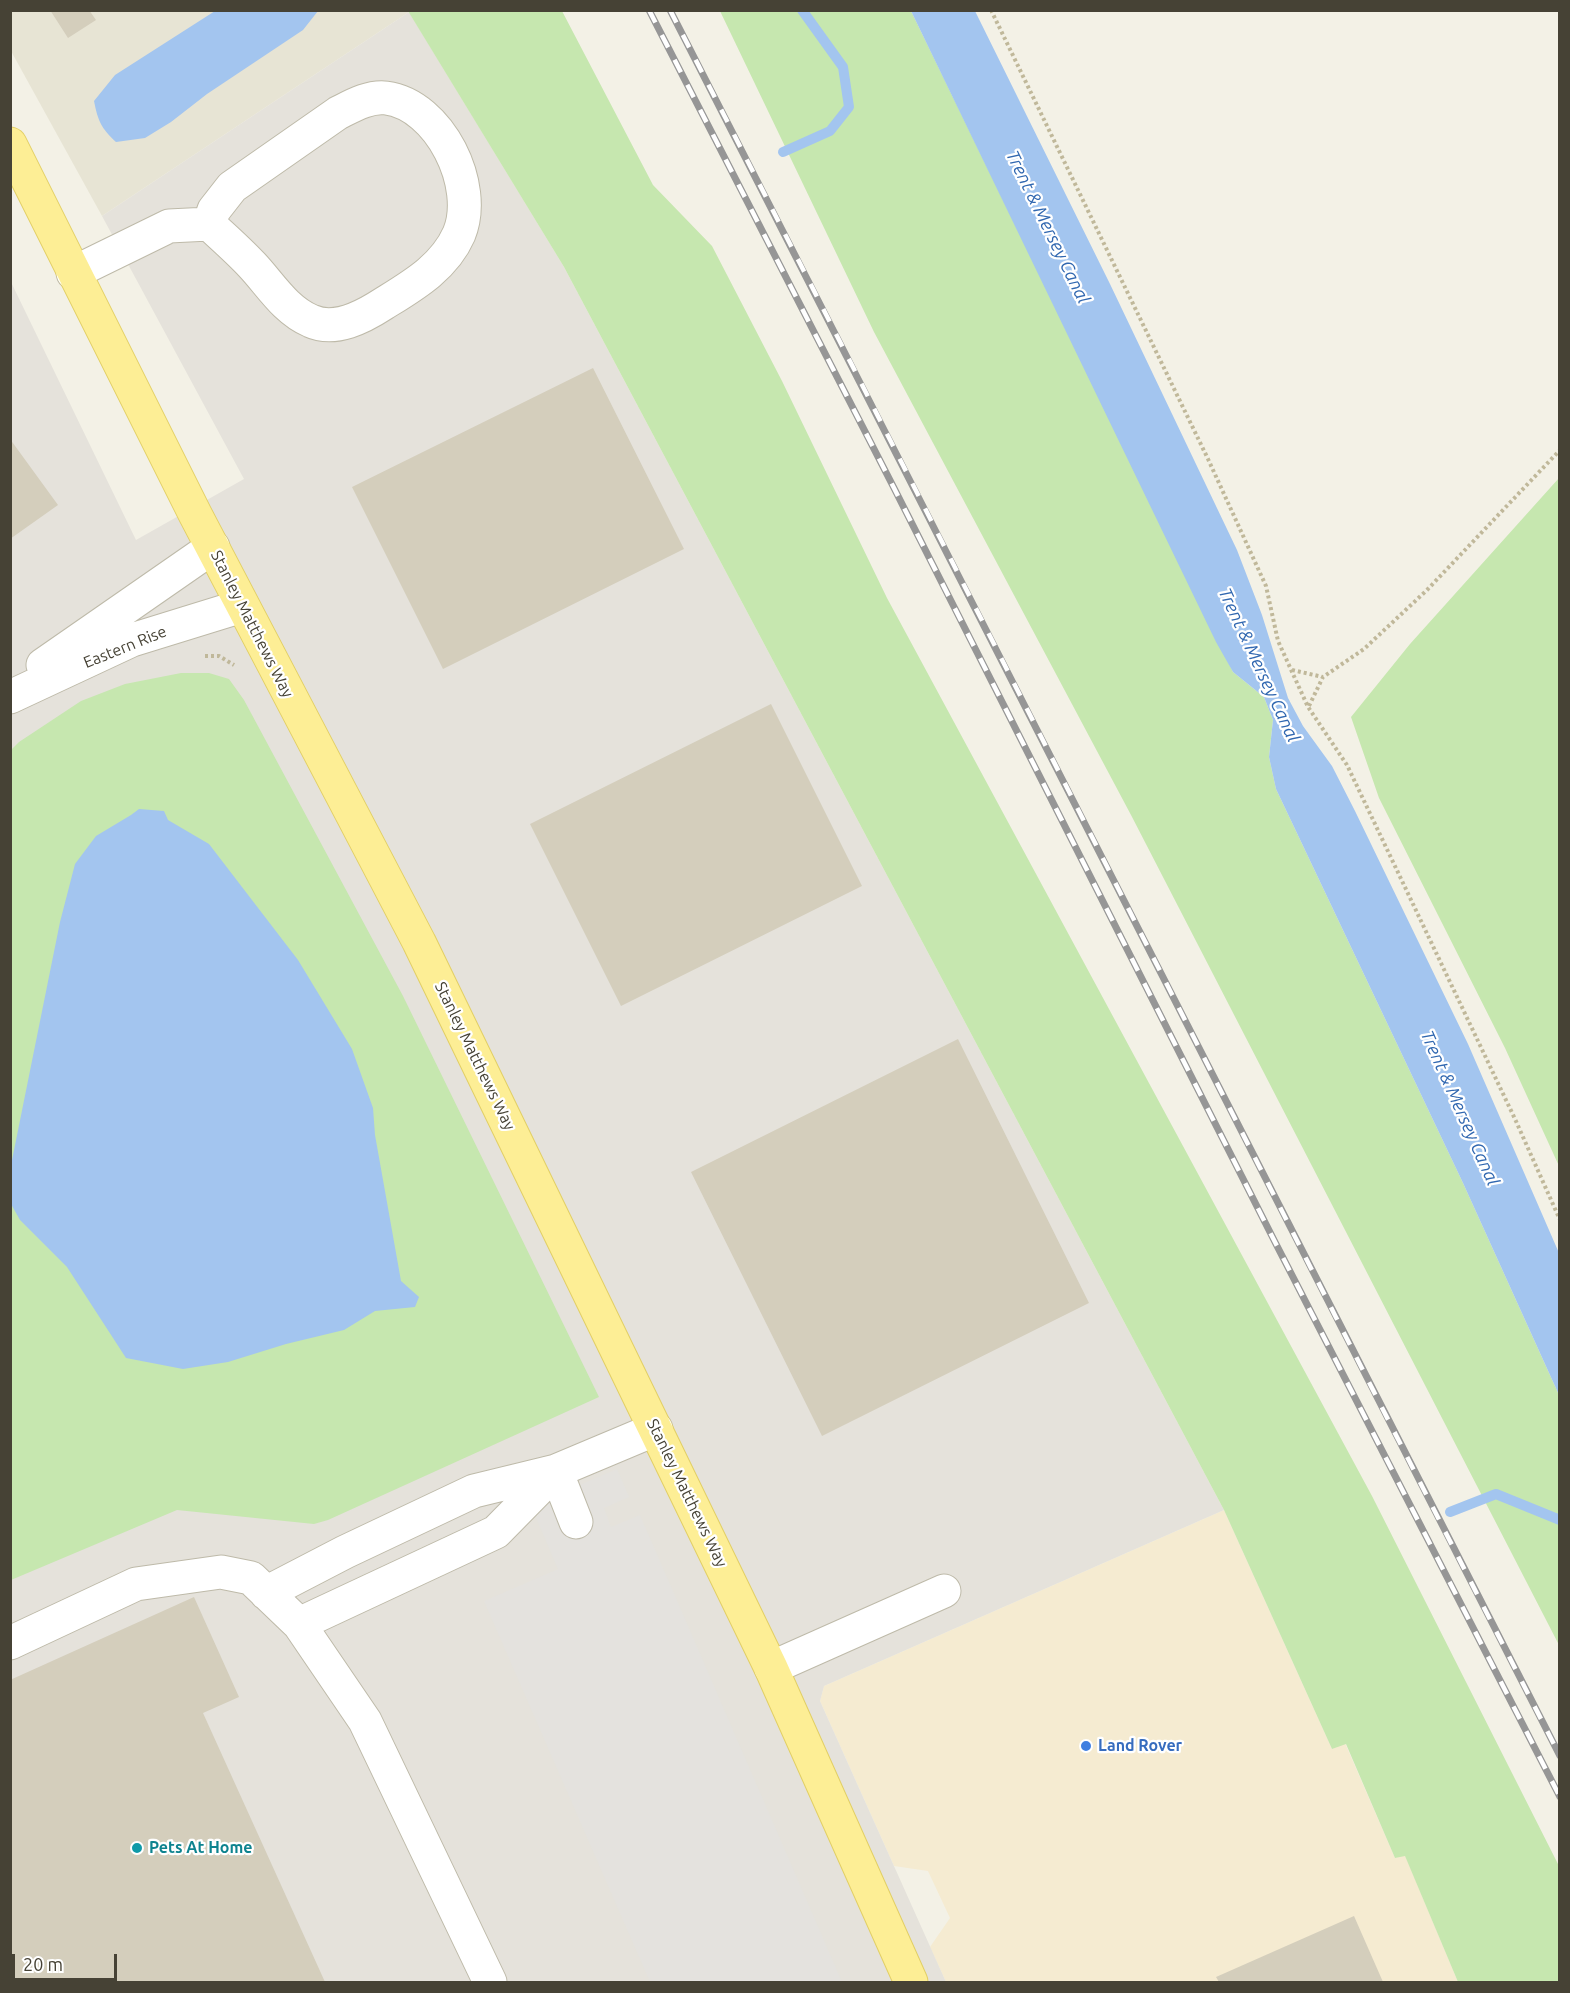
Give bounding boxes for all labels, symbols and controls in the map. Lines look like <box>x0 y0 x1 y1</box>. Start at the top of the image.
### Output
water label: Trent & Mersey Canal <box>1002 147 1094 307</box>
street label: Stanley Matthews Way <box>207 547 297 701</box>
water label: Trent & Mersey Canal <box>1214 584 1304 746</box>
street label: Eastern Rise <box>81 622 169 672</box>
street label: Stanley Matthews Way <box>431 979 519 1133</box>
water label: Trent & Mersey Canal <box>1416 1027 1504 1189</box>
street label: Stanley Matthews Way <box>643 1416 731 1570</box>
place label: Land Rover <box>1098 1736 1182 1756</box>
marker: Land Rover <box>1079 1739 1093 1753</box>
place label: Pets At Home <box>149 1838 252 1858</box>
marker: Pets At Home <box>130 1841 144 1855</box>
scale bar <box>15 1942 120 1980</box>
text: 20 m <box>23 1954 63 1974</box>

